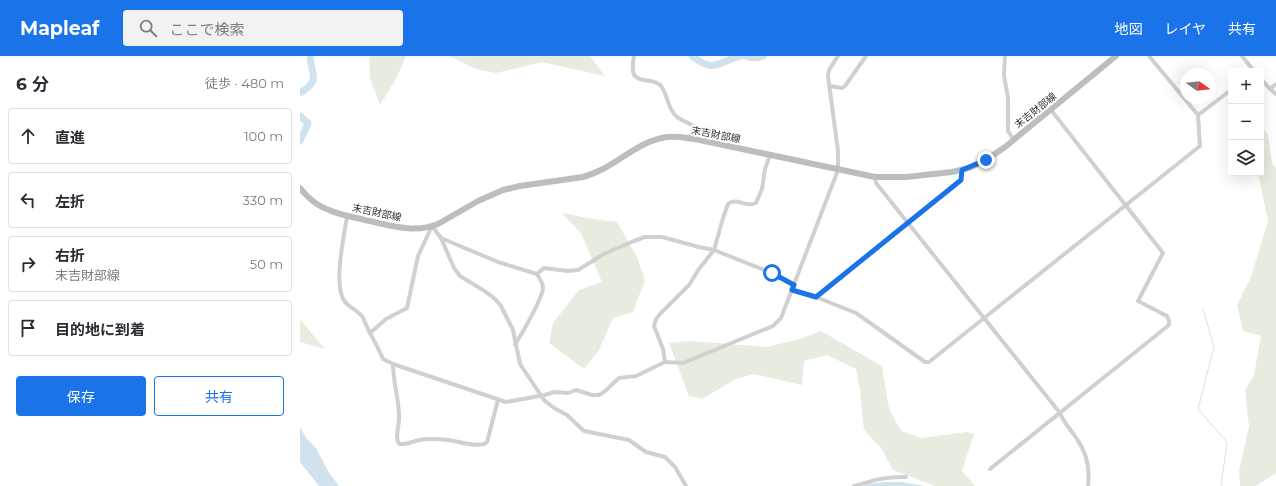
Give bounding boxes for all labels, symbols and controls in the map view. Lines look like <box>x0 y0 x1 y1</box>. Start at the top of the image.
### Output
search box <box>123 10 403 46</box>
text: Mapleaf <box>20 17 99 40</box>
icon: search <box>137 17 159 39</box>
text: ここで検索 <box>169 20 245 39</box>
text: 地図 <box>1114 20 1142 38</box>
text: レイヤ <box>1164 20 1206 38</box>
text: 共有 <box>1228 20 1256 38</box>
north arrow <box>1180 68 1216 104</box>
map controls <box>1228 68 1264 176</box>
button: + <box>1228 68 1264 104</box>
text: 6 分 <box>16 74 49 94</box>
text: 徒歩 · 480 m <box>205 75 284 91</box>
street label: 末吉財部線 <box>1012 90 1059 131</box>
button: − <box>1228 104 1264 140</box>
street label: 末吉財部線 <box>690 123 742 146</box>
icon: ahead <box>17 125 39 147</box>
text: 直進 <box>55 128 85 147</box>
text: 100 m <box>244 128 283 144</box>
button: layers <box>1228 140 1264 176</box>
route end <box>977 151 995 169</box>
icon: left <box>17 189 39 211</box>
text: 左折 <box>55 192 85 211</box>
text: 330 m <box>243 192 283 208</box>
street label: 末吉財部線 <box>351 201 403 224</box>
text: 右折 <box>55 246 85 265</box>
icon: right <box>17 253 39 275</box>
text: 50 m <box>250 256 283 272</box>
route start <box>763 264 781 282</box>
text: 末吉財部線 <box>55 267 120 283</box>
icon: arrive <box>17 317 39 339</box>
text: 目的地に到着 <box>55 320 145 339</box>
button: 保存 <box>16 376 146 416</box>
button: 共有 <box>154 376 284 416</box>

